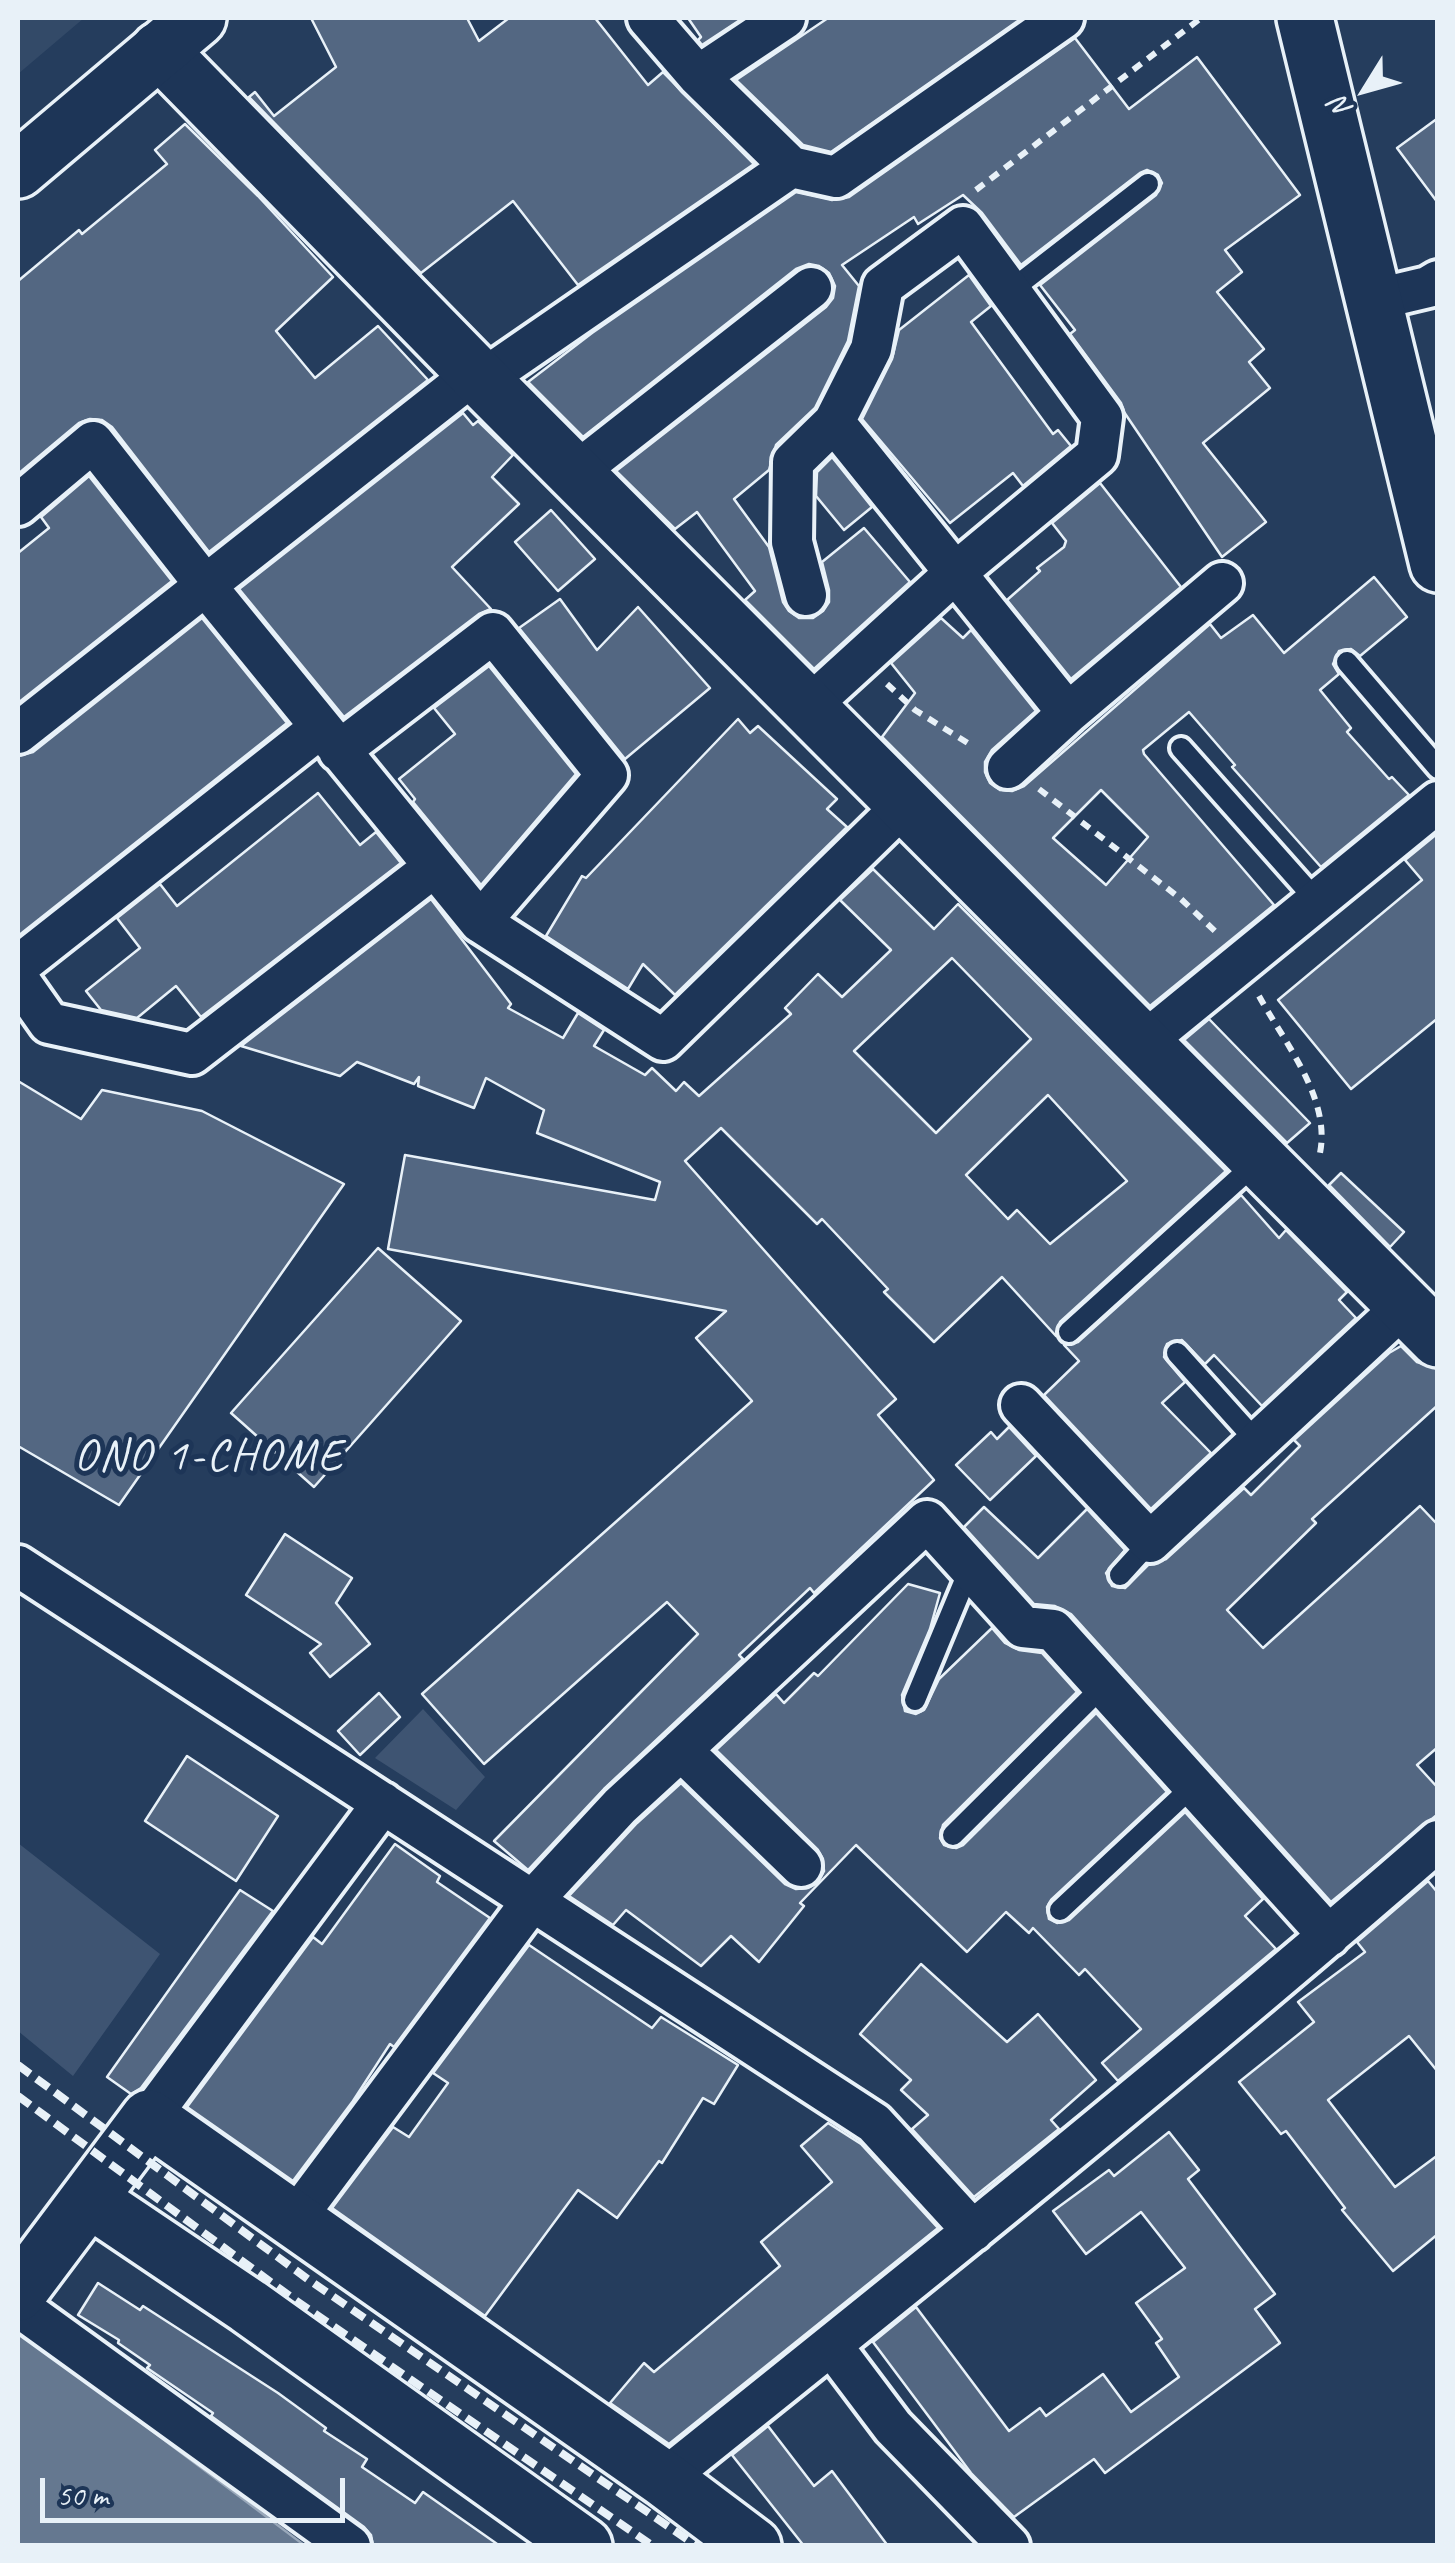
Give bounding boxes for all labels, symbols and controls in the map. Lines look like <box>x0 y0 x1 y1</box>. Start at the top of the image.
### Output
north arrow <box>1315 40 1415 140</box>
text: N <box>1321 91 1360 126</box>
district label: ONO 1-CHOME <box>74 1430 344 1484</box>
scale bar <box>45 2458 350 2520</box>
text: 50 m <box>57 2476 108 2514</box>

